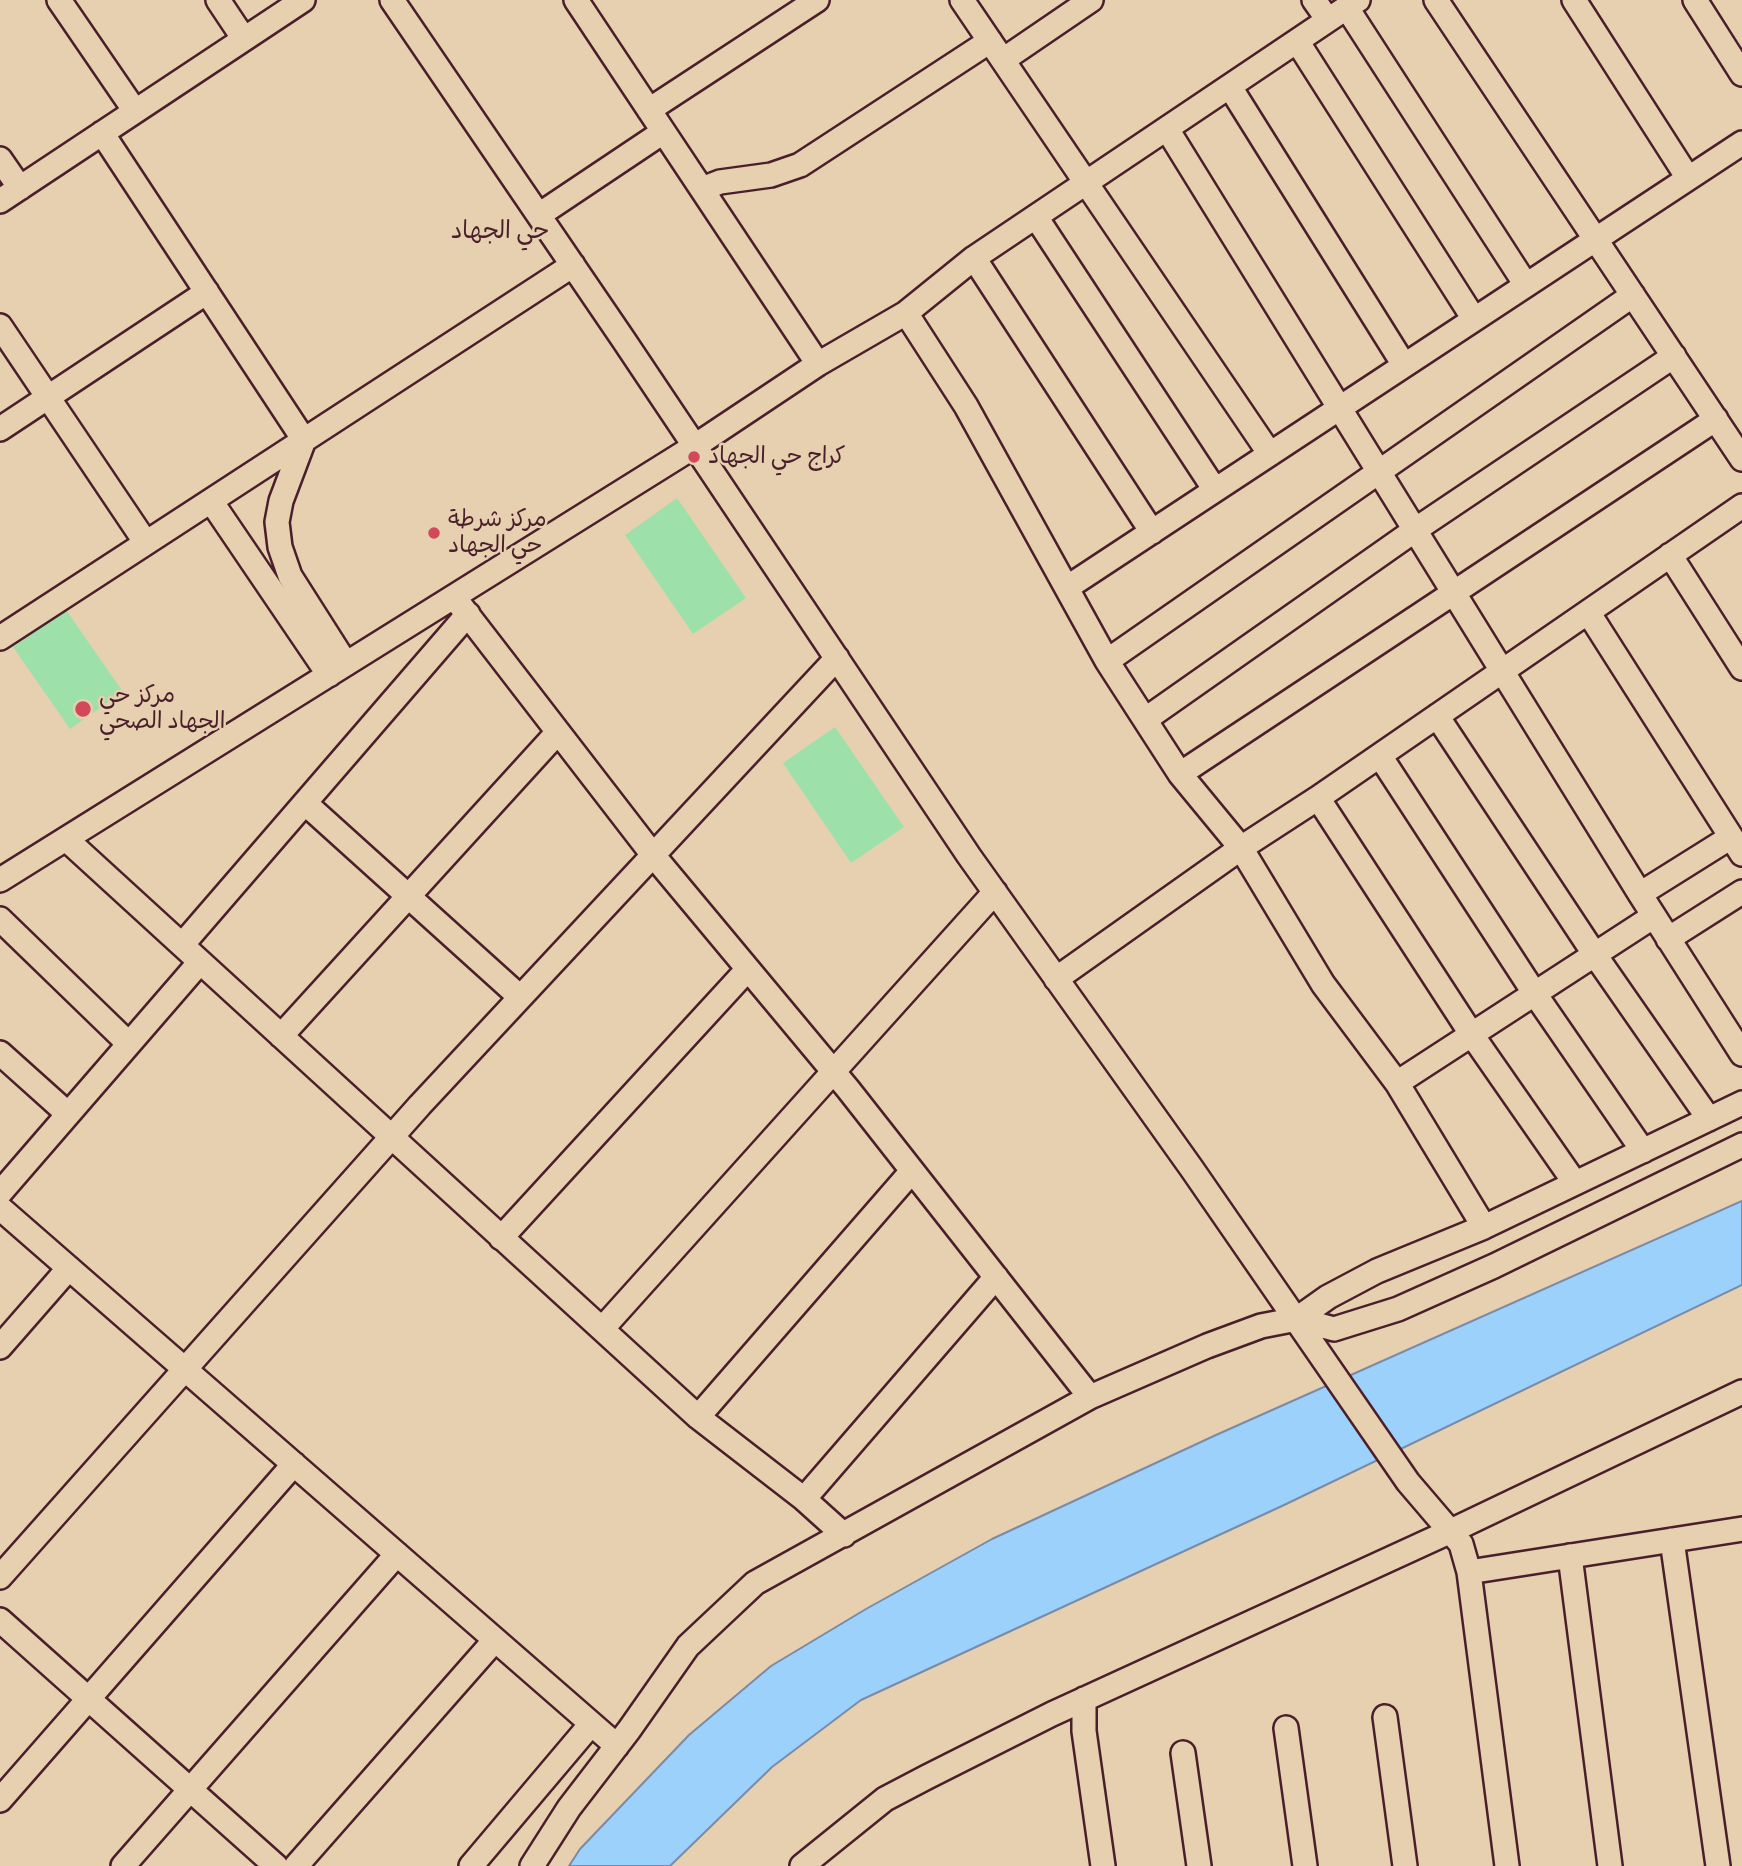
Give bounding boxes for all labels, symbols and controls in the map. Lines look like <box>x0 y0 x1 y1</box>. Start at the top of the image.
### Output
district label: حي الجهاد <box>451 218 549 246</box>
place label: كراج حي الجهاد <box>708 443 846 471</box>
marker: كراج حي الجهاد <box>686 449 702 465</box>
place label: مركز شرطة حي الجهاد <box>448 506 547 560</box>
marker: مركز شرطة حي الجهاد <box>426 525 442 541</box>
place label: مركز حي الجهاد الصحي <box>99 682 225 736</box>
marker: مركز حي الجهاد الصحي <box>73 699 93 719</box>

